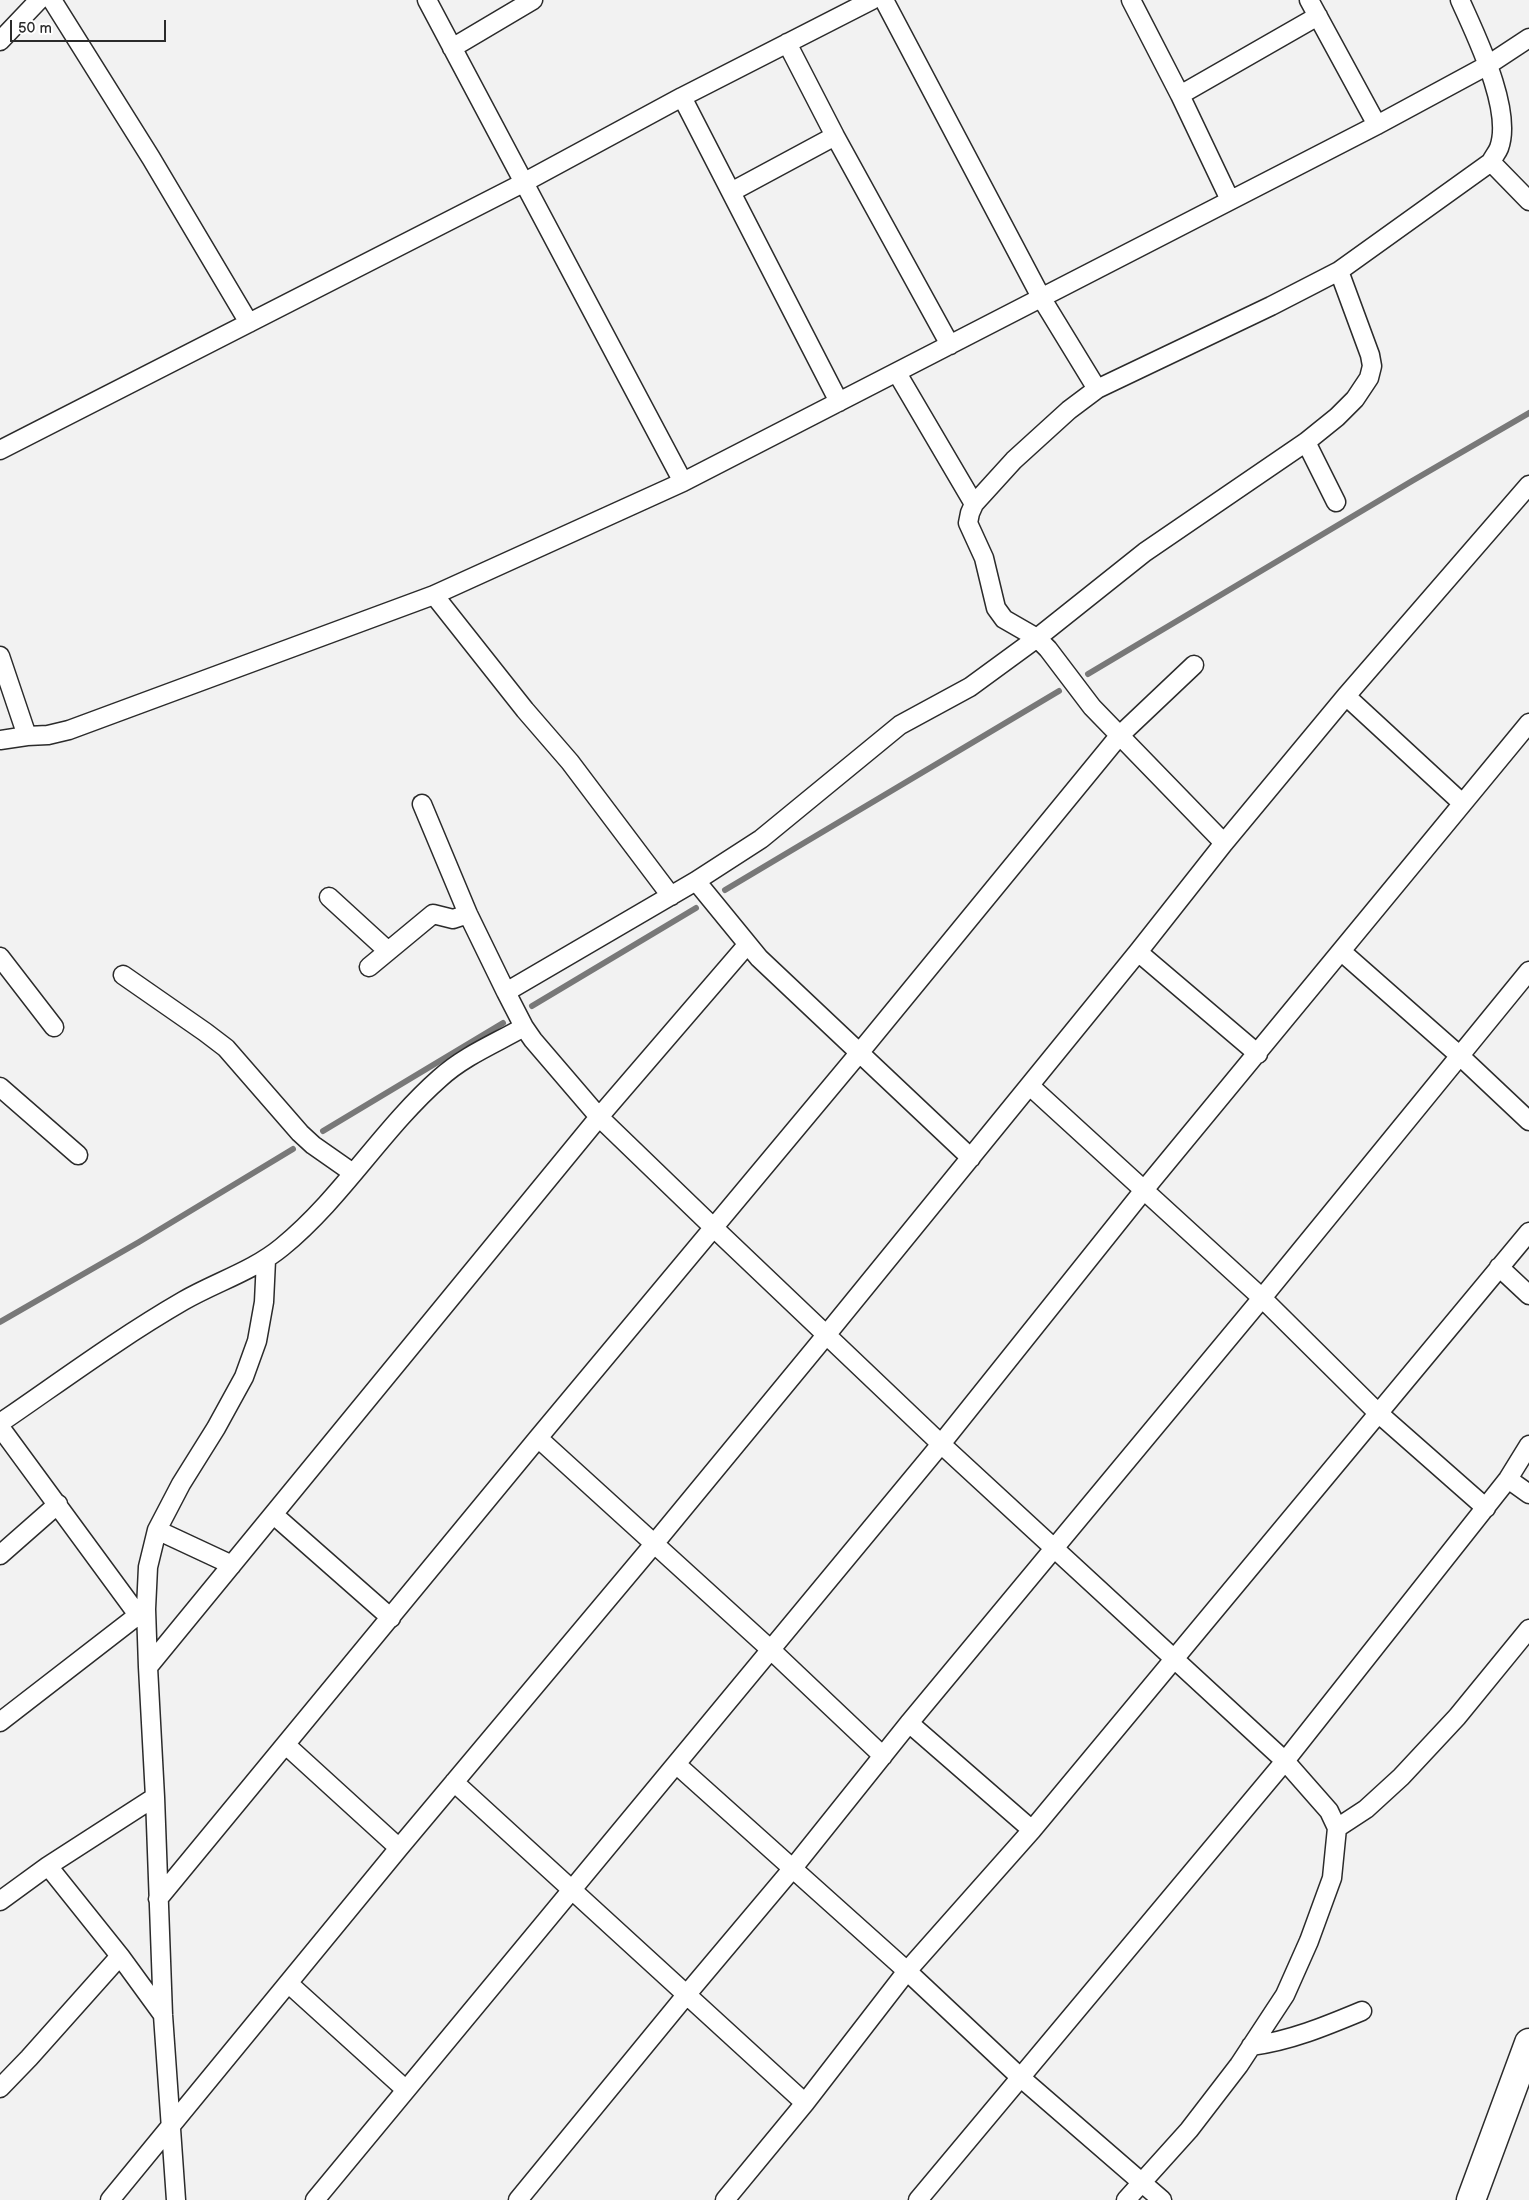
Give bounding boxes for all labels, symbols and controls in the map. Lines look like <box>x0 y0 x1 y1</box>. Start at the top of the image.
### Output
scale bar <box>12 10 169 42</box>
text: 50 m <box>18 19 52 38</box>

